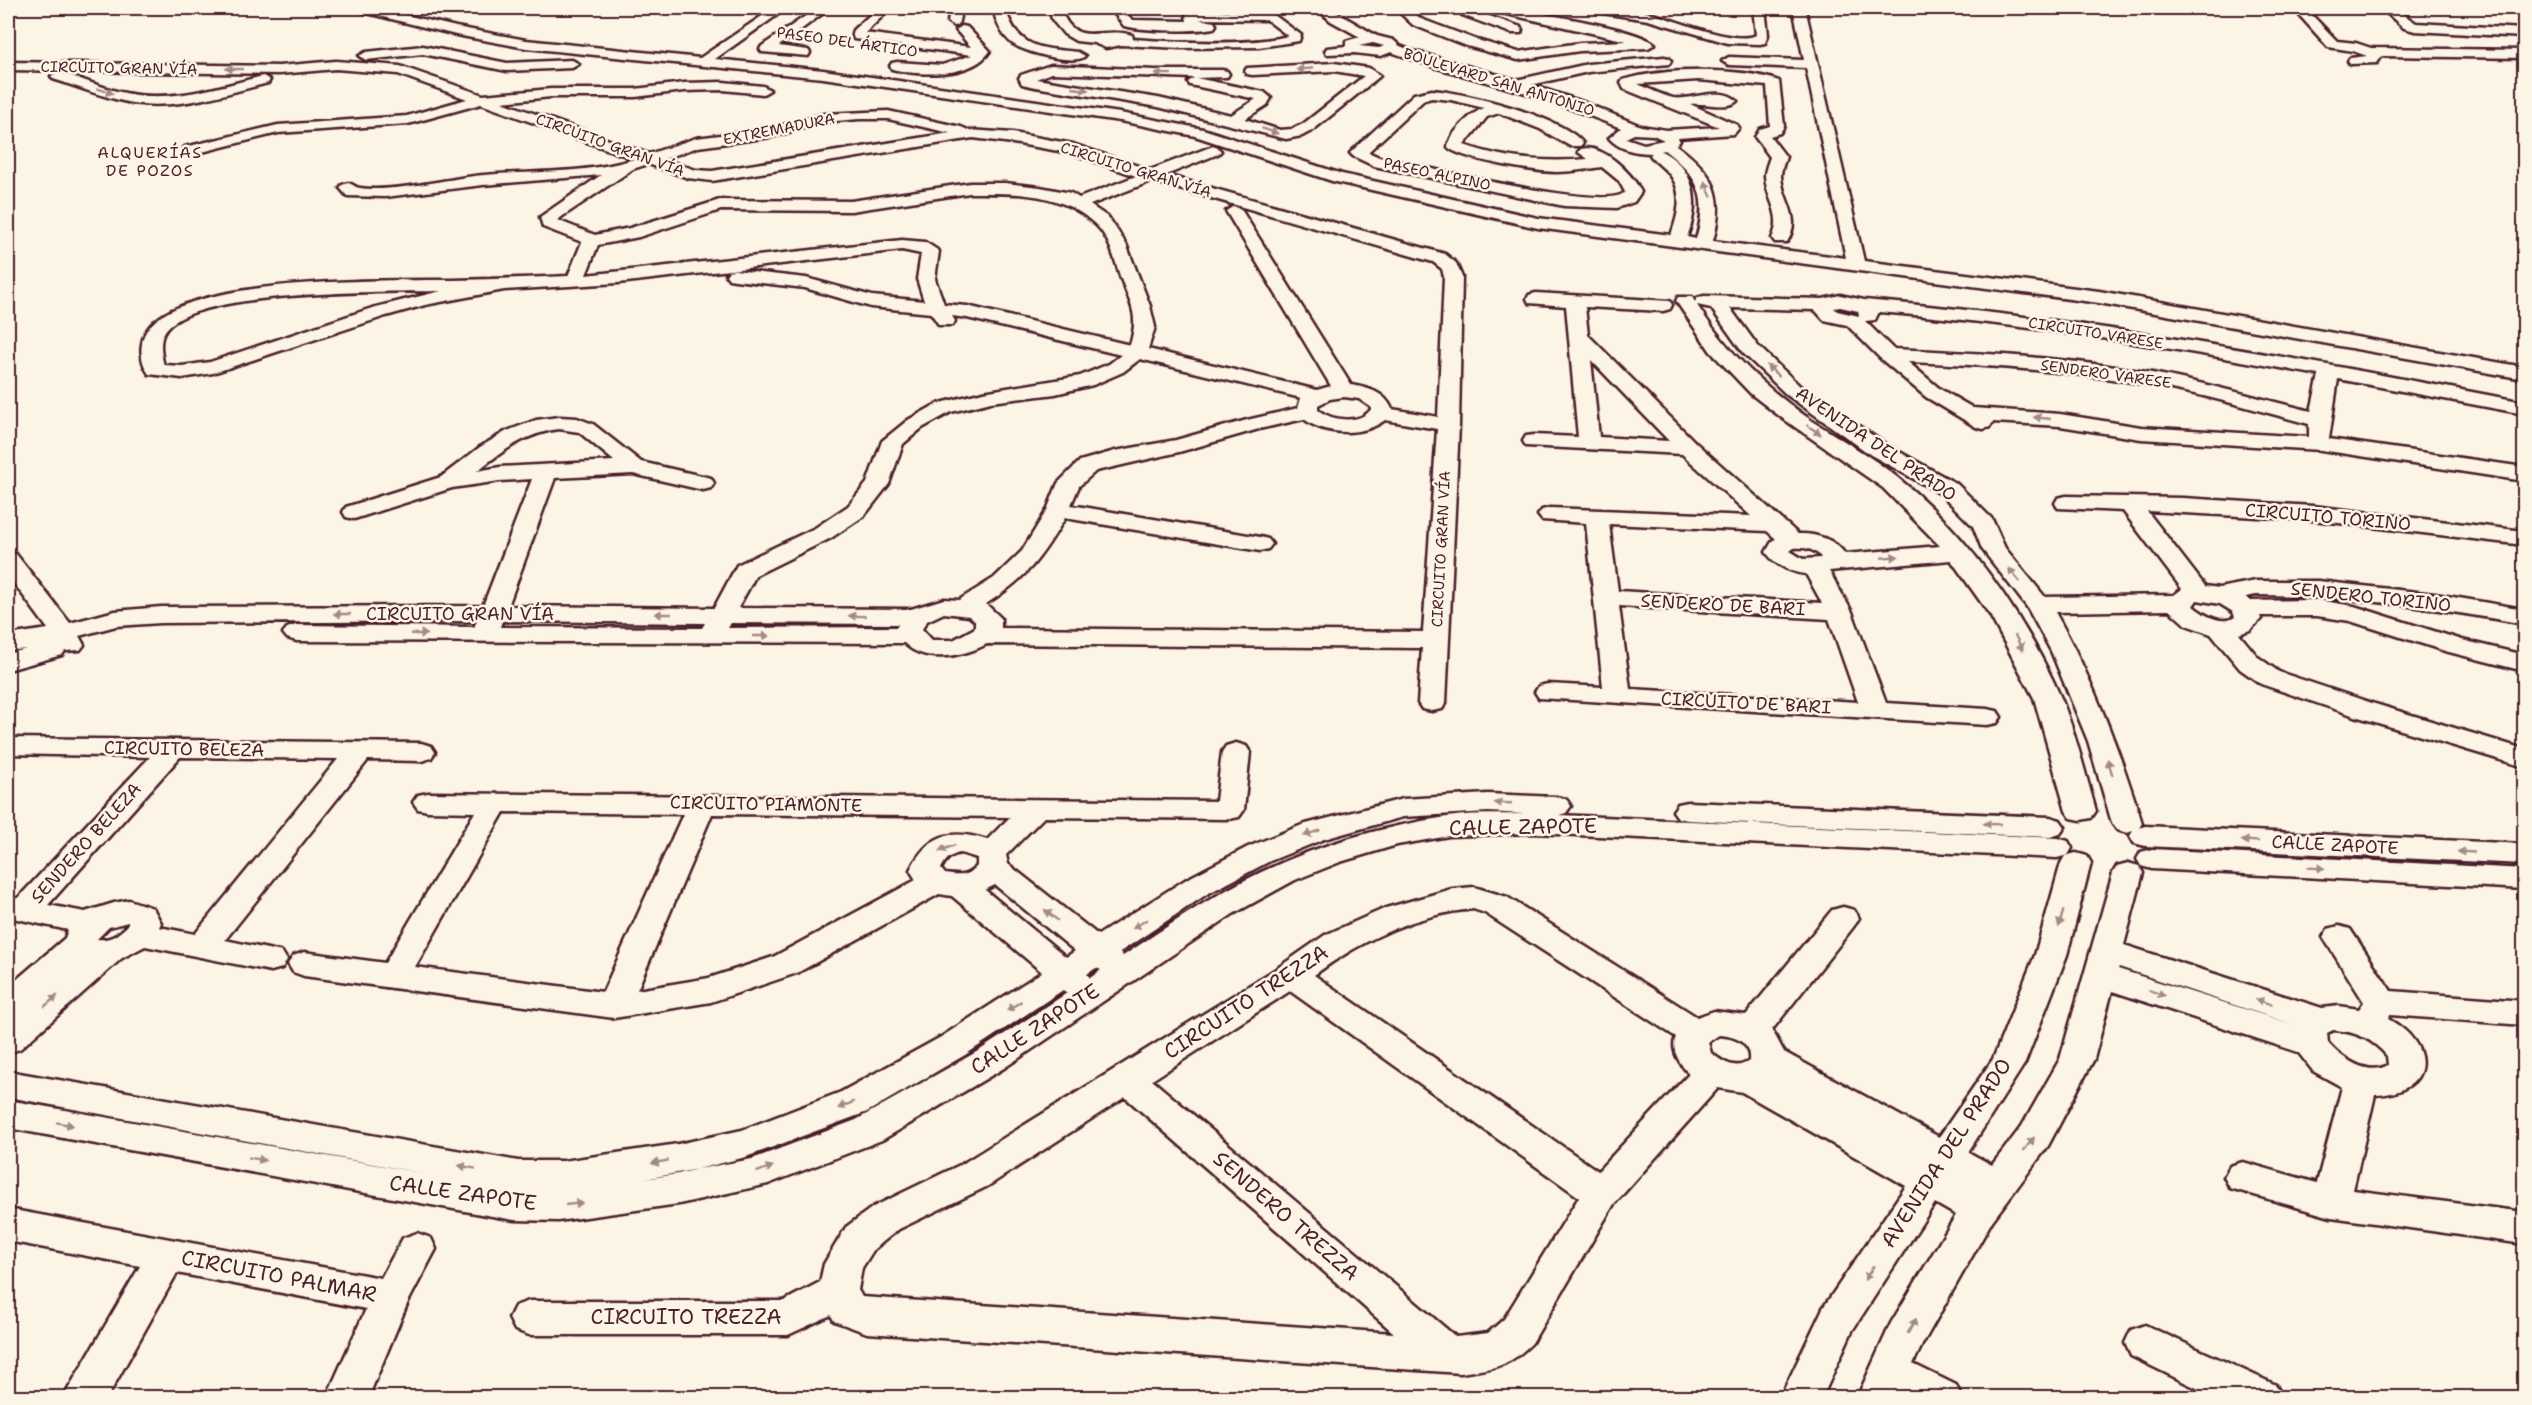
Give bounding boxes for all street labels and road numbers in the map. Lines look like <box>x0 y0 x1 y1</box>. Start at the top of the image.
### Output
street label: PASEO DEL ÁRTICO <box>775 21 919 62</box>
street label: BOULEVARD SAN ANTONIO <box>1401 43 1597 121</box>
street label: CIRCUITO GRAN VÍA <box>40 56 198 79</box>
street label: CIRCUITO GRAN VÍA <box>533 108 687 181</box>
street label: EXTREMADURA <box>721 108 837 150</box>
street label: CIRCUITO GRAN VÍA <box>1058 137 1214 203</box>
street label: PASEO ALPINO <box>1382 153 1492 195</box>
street label: CIRCUITO VARESE <box>2027 312 2165 354</box>
street label: SENDERO VARESE <box>2039 355 2173 393</box>
street label: AVENIDA DEL PRADO <box>1791 381 1961 507</box>
street label: CIRCUITO GRAN VÍA <box>1426 470 1455 628</box>
street label: CIRCUITO TORINO <box>2244 498 2412 536</box>
street label: SENDERO TORINO <box>2290 577 2452 617</box>
street label: SENDERO DE BARI <box>1640 589 1806 621</box>
street label: CIRCUITO GRAN VÍA <box>366 602 554 626</box>
street label: CIRCUITO DE BARI <box>1660 687 1832 719</box>
street label: CIRCUITO BELEZA <box>104 736 264 762</box>
street label: SENDERO BELEZA <box>25 778 147 908</box>
street label: CIRCUITO PIAMONTE <box>670 790 862 818</box>
street label: CALLE ZAPOTE <box>1449 812 1597 842</box>
street label: CALLE ZAPOTE <box>2271 830 2399 860</box>
street label: CIRCUITO TREZZA <box>1158 938 1334 1066</box>
street label: CALLE ZAPOTE <box>965 977 1105 1081</box>
street label: AVENIDA DEL PRADO <box>1874 1053 2018 1253</box>
street label: SENDERO TREZZA <box>1207 1145 1365 1287</box>
street label: CALLE ZAPOTE <box>388 1169 538 1217</box>
street label: CIRCUITO PALMAR <box>179 1243 379 1309</box>
street label: CIRCUITO TREZZA <box>591 1303 781 1331</box>

